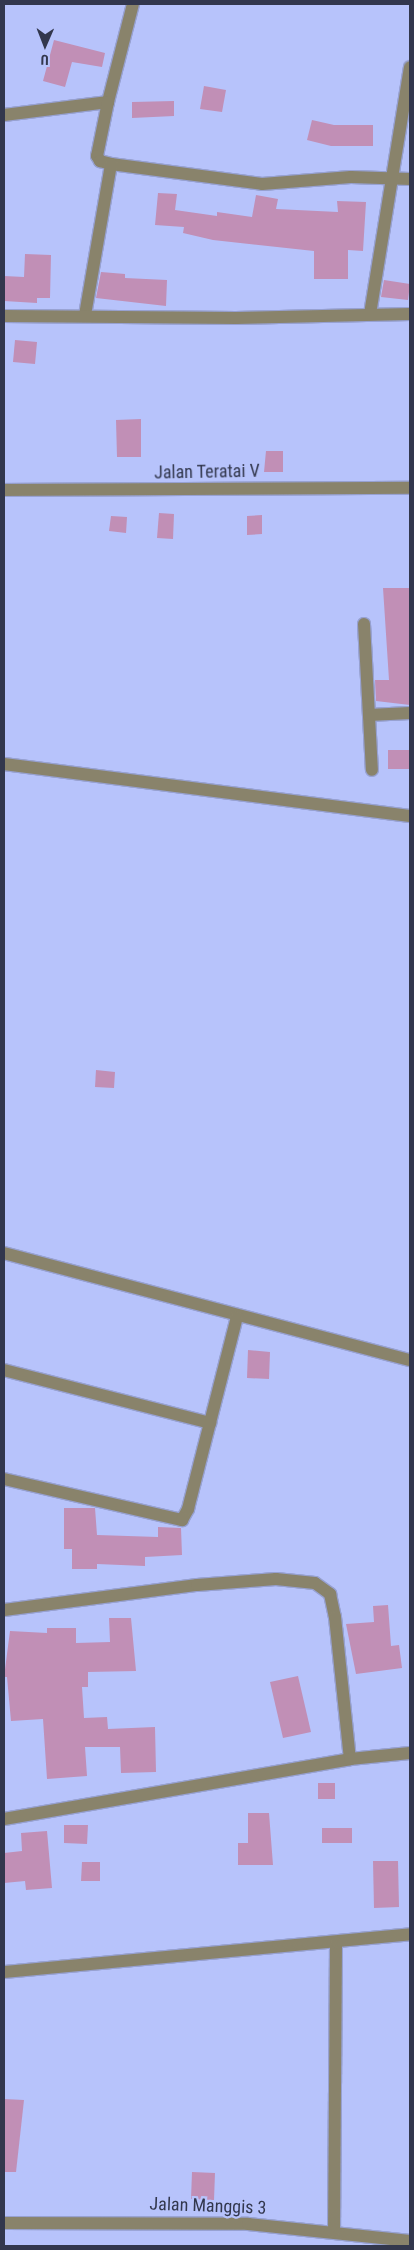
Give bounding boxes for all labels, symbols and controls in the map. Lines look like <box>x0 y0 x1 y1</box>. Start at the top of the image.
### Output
north arrow <box>20 20 70 70</box>
text: U <box>41 52 49 68</box>
street label: Jalan Teratai V <box>154 460 260 484</box>
street label: Jalan Manggis 3 <box>149 2193 267 2219</box>

